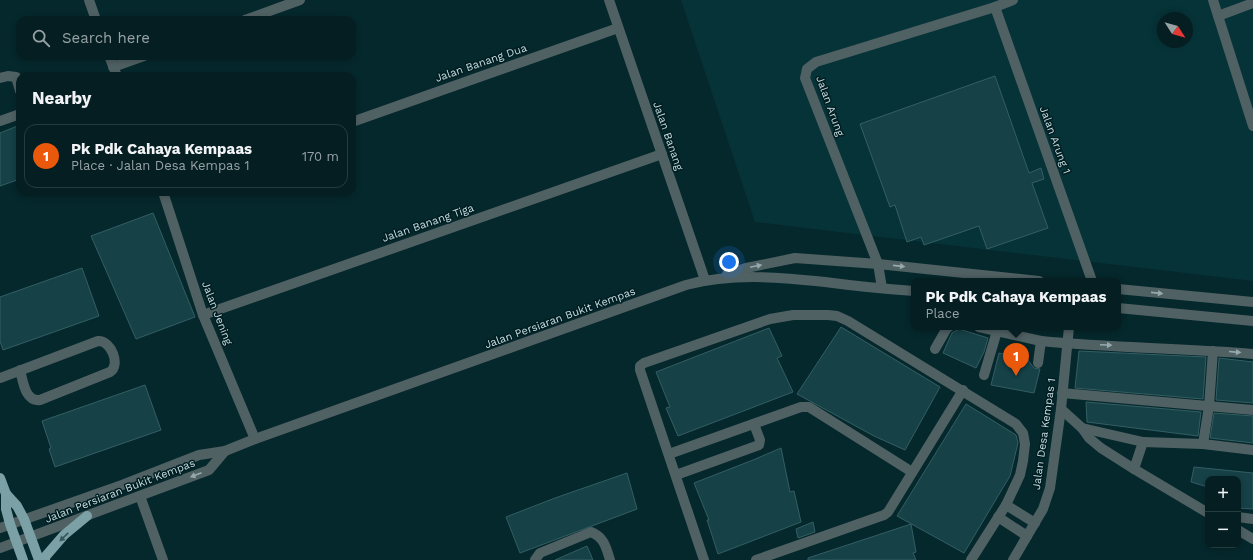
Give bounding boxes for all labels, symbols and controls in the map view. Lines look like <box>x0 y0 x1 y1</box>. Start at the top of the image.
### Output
north arrow <box>1157 12 1193 48</box>
search box <box>16 16 356 60</box>
icon: search <box>30 27 52 49</box>
text: Search here <box>62 29 150 47</box>
street label: Jalan Banang Dua <box>433 41 529 85</box>
street label: Jalan Arung <box>813 74 847 138</box>
text: Nearby <box>32 88 91 108</box>
street label: Jalan Banang <box>650 100 686 172</box>
street label: Jalan Arung 1 <box>1037 104 1073 176</box>
text: Pk Pdk Cahaya Kempaas <box>71 140 252 158</box>
text: 1 <box>43 149 49 164</box>
text: 170 m <box>302 149 339 164</box>
text: Place · Jalan Desa Kempas 1 <box>71 158 250 173</box>
street label: Jalan Banang Tiga <box>380 201 476 245</box>
your location <box>719 252 739 272</box>
one-way arrow <box>750 262 763 268</box>
one-way arrow <box>893 263 905 270</box>
popup <box>911 278 1121 330</box>
street label: Jalan Jening <box>199 279 235 347</box>
street label: Jalan Persiaran Bukit Kempas <box>483 285 637 351</box>
text: Pk Pdk Cahaya Kempaas <box>925 288 1107 306</box>
one-way arrow <box>1151 289 1163 296</box>
text: Place <box>925 306 960 321</box>
one-way arrow <box>1100 342 1112 349</box>
pin: 1 <box>1003 343 1029 376</box>
one-way arrow <box>1229 349 1241 356</box>
street label: Jalan Desa Kempas 1 <box>1030 377 1058 491</box>
street label: Jalan Persiaran Bukit Kempas <box>43 456 197 526</box>
one-way arrow <box>189 472 201 478</box>
map controls <box>1205 476 1241 548</box>
button: + <box>1205 476 1241 512</box>
button: − <box>1205 512 1241 548</box>
one-way arrow <box>59 532 69 541</box>

